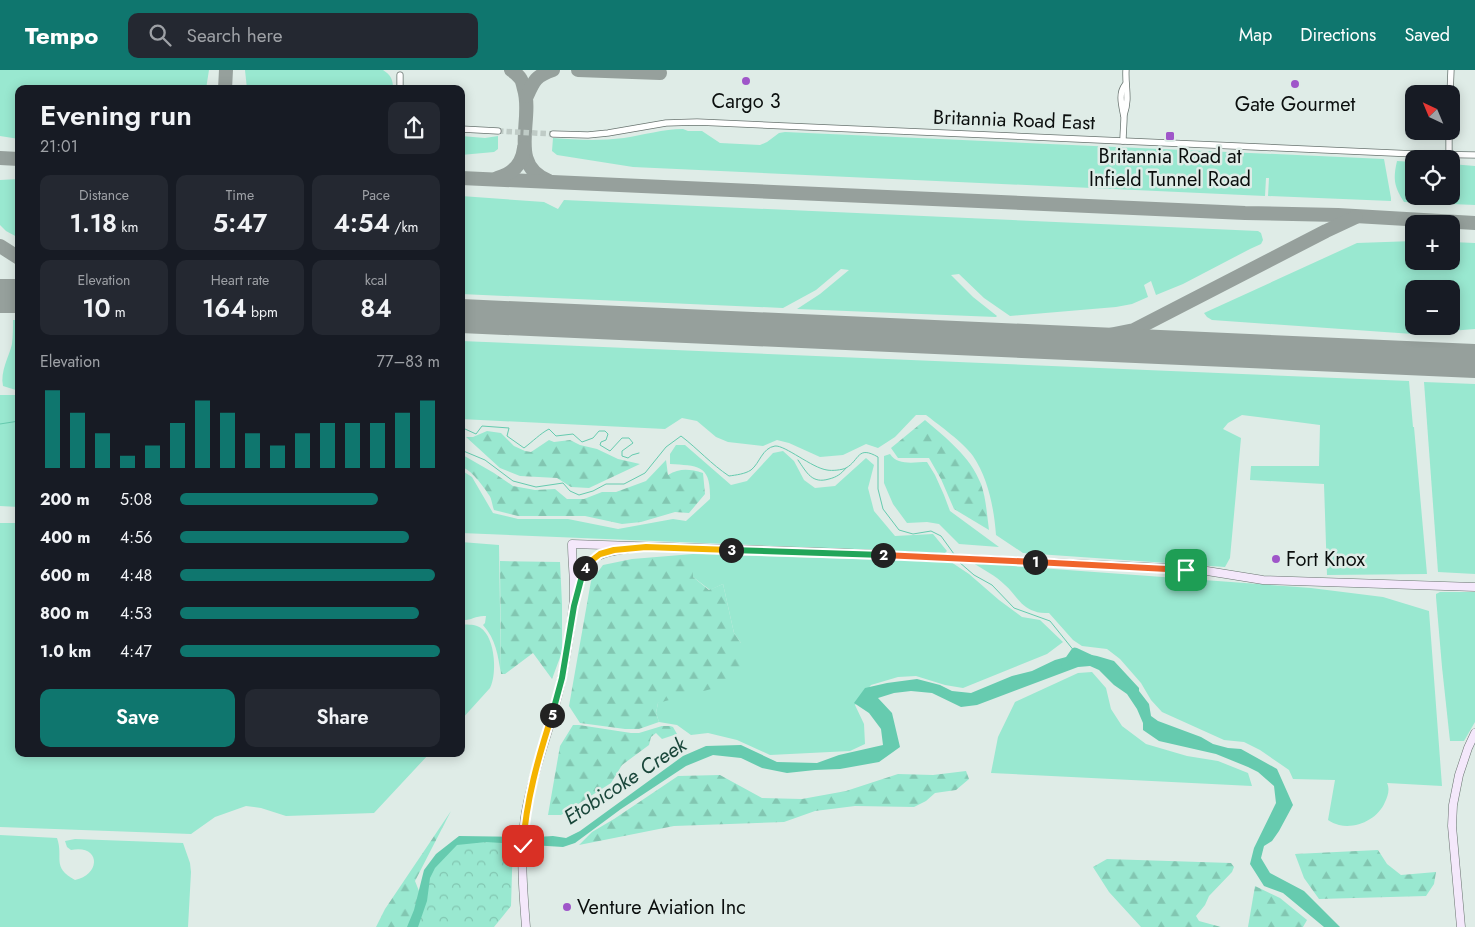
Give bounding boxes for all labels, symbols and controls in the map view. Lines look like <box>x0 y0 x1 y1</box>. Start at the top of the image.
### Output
search box <box>128 13 478 58</box>
text: Tempo <box>25 18 98 53</box>
icon: search <box>146 21 174 49</box>
text: Search here <box>186 22 283 49</box>
text: Map <box>1239 22 1272 48</box>
text: Directions <box>1300 22 1376 48</box>
text: Saved <box>1404 22 1450 48</box>
marker: Cargo 3 <box>740 75 752 87</box>
marker: Gate Gourmet <box>1289 78 1301 90</box>
north arrow <box>1405 85 1460 140</box>
map controls <box>1405 85 1460 335</box>
place label: Cargo 3 <box>711 87 781 116</box>
place label: Gate Gourmet <box>1235 90 1356 119</box>
text: Evening run <box>40 95 192 136</box>
button: share <box>388 102 440 154</box>
street label: Britannia Road East <box>932 103 1096 137</box>
marker: Britannia Road at Infield Tunnel Road <box>1164 130 1176 142</box>
text: 21:01 <box>40 135 78 158</box>
place label: Britannia Road at Infield Tunnel Road <box>1089 142 1251 194</box>
button: locate <box>1405 150 1460 205</box>
text: Distance <box>79 185 129 205</box>
text: Time <box>226 185 254 205</box>
text: Pace <box>362 185 390 205</box>
text: 1.18 <box>70 205 117 241</box>
text: 5:47 <box>213 205 267 241</box>
text: 4:54 <box>334 205 390 241</box>
button: + <box>1405 215 1460 270</box>
text: km <box>117 217 138 237</box>
text: /km <box>390 217 418 237</box>
text: Elevation <box>78 270 130 290</box>
text: Heart rate <box>211 270 269 290</box>
text: kcal <box>365 270 387 290</box>
button: − <box>1405 280 1460 335</box>
text: 10 <box>82 290 111 326</box>
text: 164 <box>202 290 247 326</box>
text: 84 <box>360 290 392 326</box>
text: m <box>111 302 126 322</box>
text: bpm <box>247 302 278 322</box>
text: Elevation <box>40 350 100 373</box>
text: 77–83 m <box>377 350 440 373</box>
text: 200 m <box>40 488 90 511</box>
text: 5:08 <box>120 488 152 511</box>
text: 400 m <box>40 526 90 549</box>
text: 4:56 <box>120 526 152 549</box>
pin: 3 <box>718 538 744 562</box>
text: 3 <box>727 540 736 560</box>
pin: 2 <box>870 542 896 568</box>
text: 2 <box>879 545 888 565</box>
place label: Fort Knox <box>1286 545 1365 574</box>
pin <box>1165 549 1207 591</box>
pin: 1 <box>1022 550 1048 574</box>
text: 1 <box>1032 552 1039 572</box>
marker: Fort Knox <box>1270 553 1282 565</box>
pin: 4 <box>572 556 598 580</box>
icon: arrive <box>1172 556 1200 584</box>
text: 4 <box>581 558 590 578</box>
text: 600 m <box>40 564 90 587</box>
text: 4:48 <box>120 564 152 587</box>
text: 800 m <box>40 602 89 625</box>
text: 4:53 <box>120 602 152 625</box>
text: 1.0 km <box>40 640 91 663</box>
text: 4:47 <box>120 640 152 663</box>
button: Save <box>40 689 235 747</box>
button: Share <box>245 689 440 747</box>
pin: 5 <box>540 702 564 728</box>
text: 5 <box>548 705 557 725</box>
water label: Etobicoke Creek <box>558 729 693 832</box>
pin <box>502 825 544 867</box>
icon: check <box>509 832 537 860</box>
place label: Venture Aviation Inc <box>577 893 746 922</box>
marker: Venture Aviation Inc <box>561 901 573 913</box>

